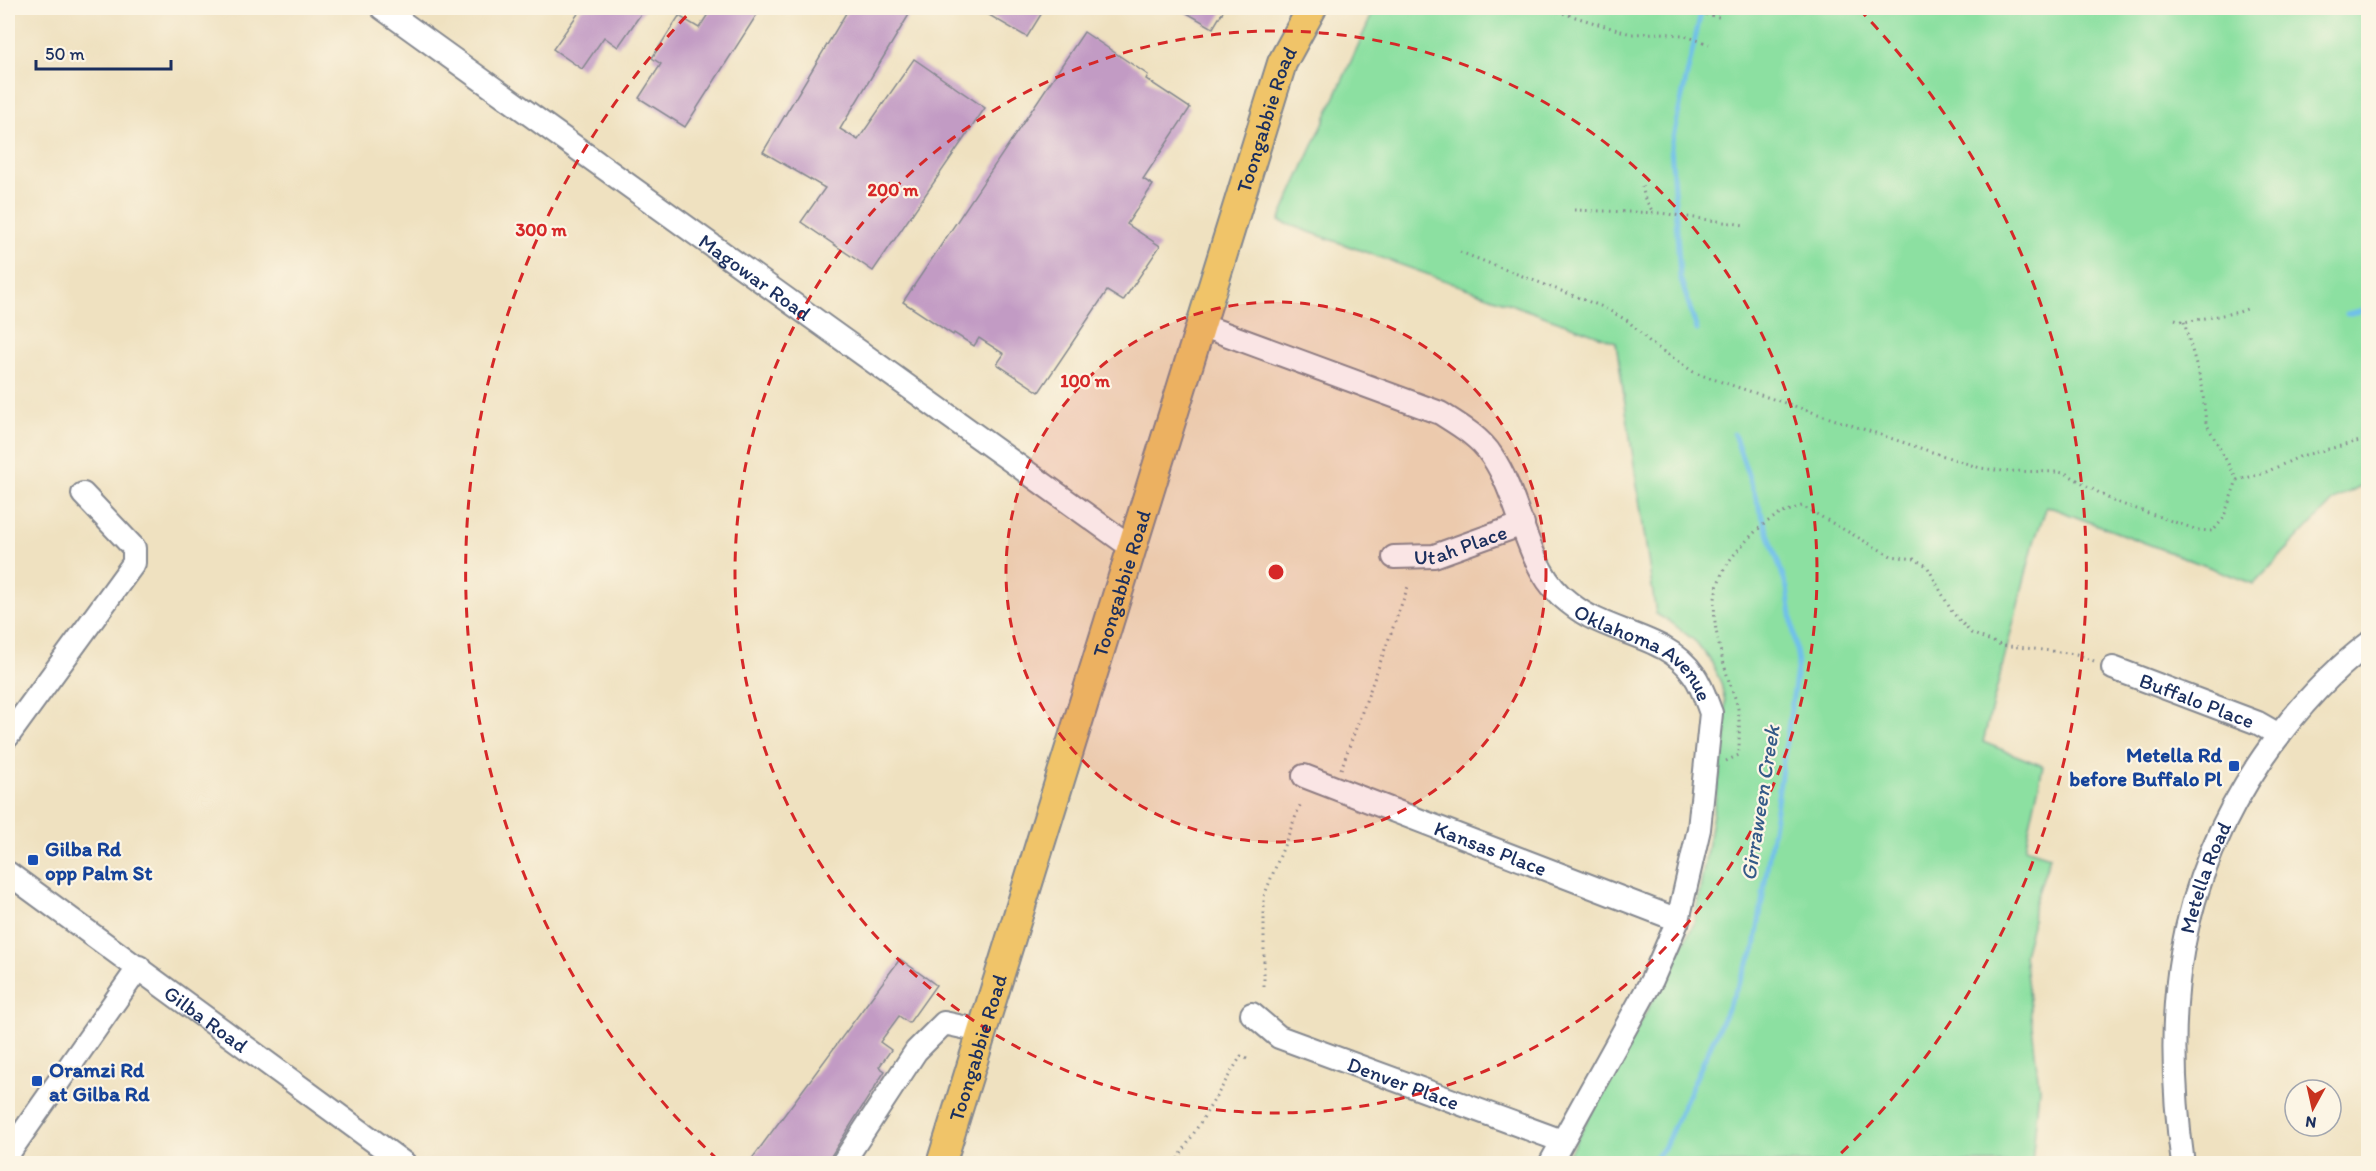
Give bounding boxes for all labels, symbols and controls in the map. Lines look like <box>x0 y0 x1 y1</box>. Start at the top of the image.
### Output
scale bar <box>36 33 171 71</box>
street label: Toongabbie Road <box>1230 41 1302 196</box>
text: 50 m <box>45 43 85 65</box>
text: 200 m <box>868 179 919 201</box>
text: 300 m <box>515 219 567 241</box>
street label: Magowar Road <box>694 228 817 326</box>
text: 100 m <box>1060 370 1111 392</box>
street label: Toongabbie Road <box>1086 506 1156 660</box>
street label: Utah Place <box>1413 518 1510 569</box>
centre of rings <box>1266 562 1286 582</box>
street label: Oklahoma Avenue <box>1570 598 1718 704</box>
street label: Buffalo Place <box>2136 667 2258 733</box>
water label: Girraween Creek <box>1734 722 1786 883</box>
place label: Metella Rd before Buffalo Pl <box>2069 742 2223 791</box>
marker: Metella Rd before Buffalo Pl <box>2227 759 2241 773</box>
street label: Kansas Place <box>1431 815 1550 881</box>
street label: Metella Road <box>2174 817 2236 936</box>
place label: Gilba Rd opp Palm St <box>45 836 152 886</box>
marker: Gilba Rd opp Palm St <box>26 853 40 867</box>
street label: Toongabbie Road <box>943 971 1012 1124</box>
street label: Gilba Road <box>160 979 254 1058</box>
street label: Denver Place <box>1344 1051 1463 1115</box>
place label: Oramzi Rd at Gilba Rd <box>49 1057 150 1106</box>
marker: Oramzi Rd at Gilba Rd <box>30 1074 44 1088</box>
north arrow <box>2283 1078 2343 1138</box>
text: N <box>2304 1112 2318 1133</box>

